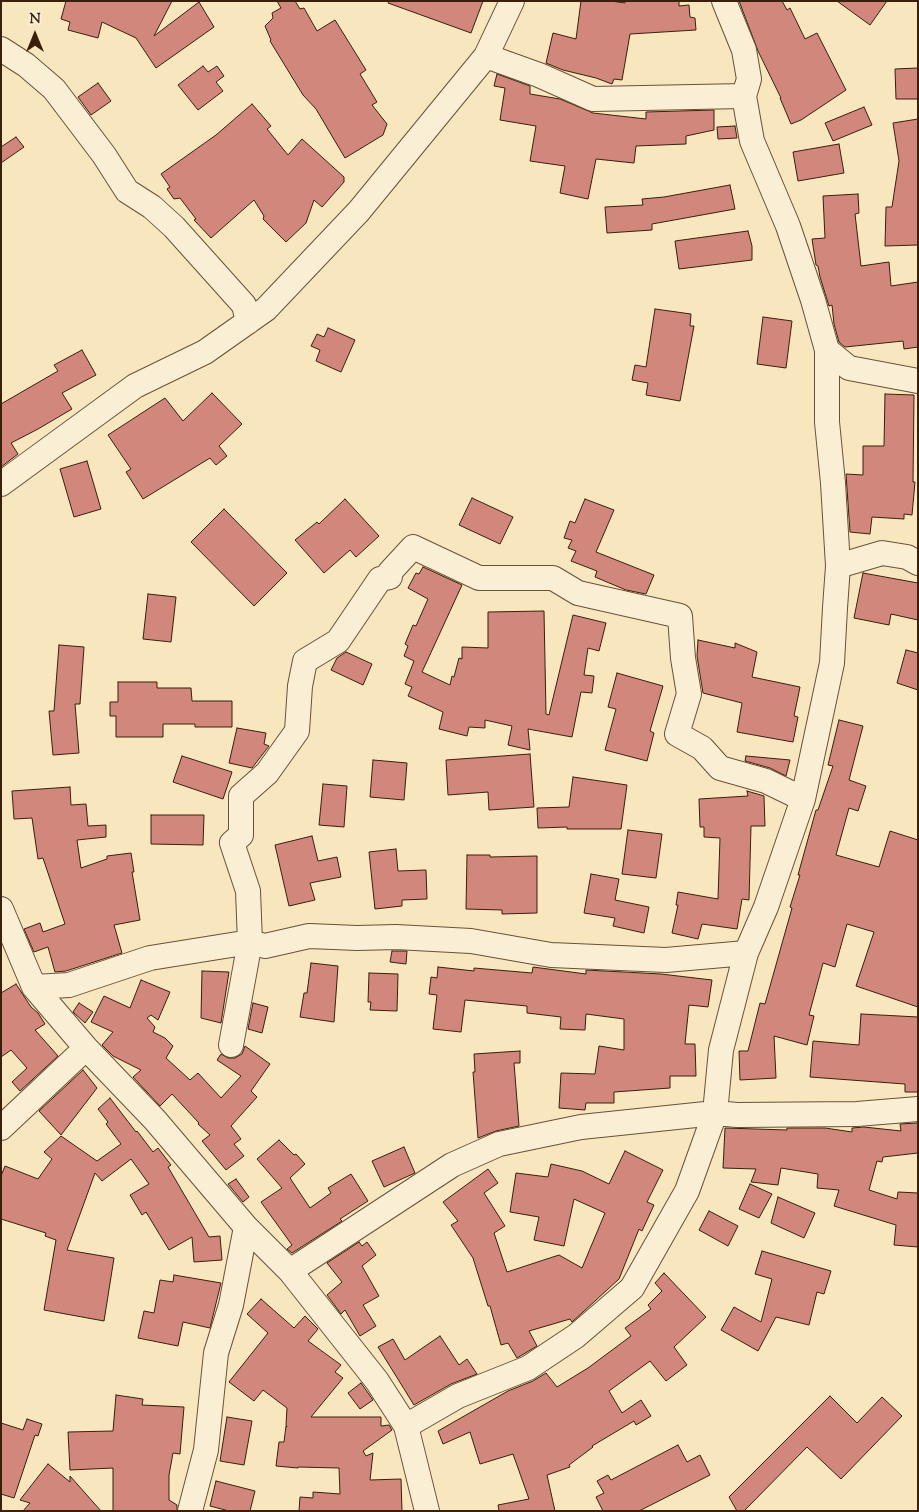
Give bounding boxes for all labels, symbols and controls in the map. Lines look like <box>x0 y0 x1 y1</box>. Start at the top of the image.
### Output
north arrow <box>10 10 60 60</box>
text: N <box>29 10 41 30</box>

